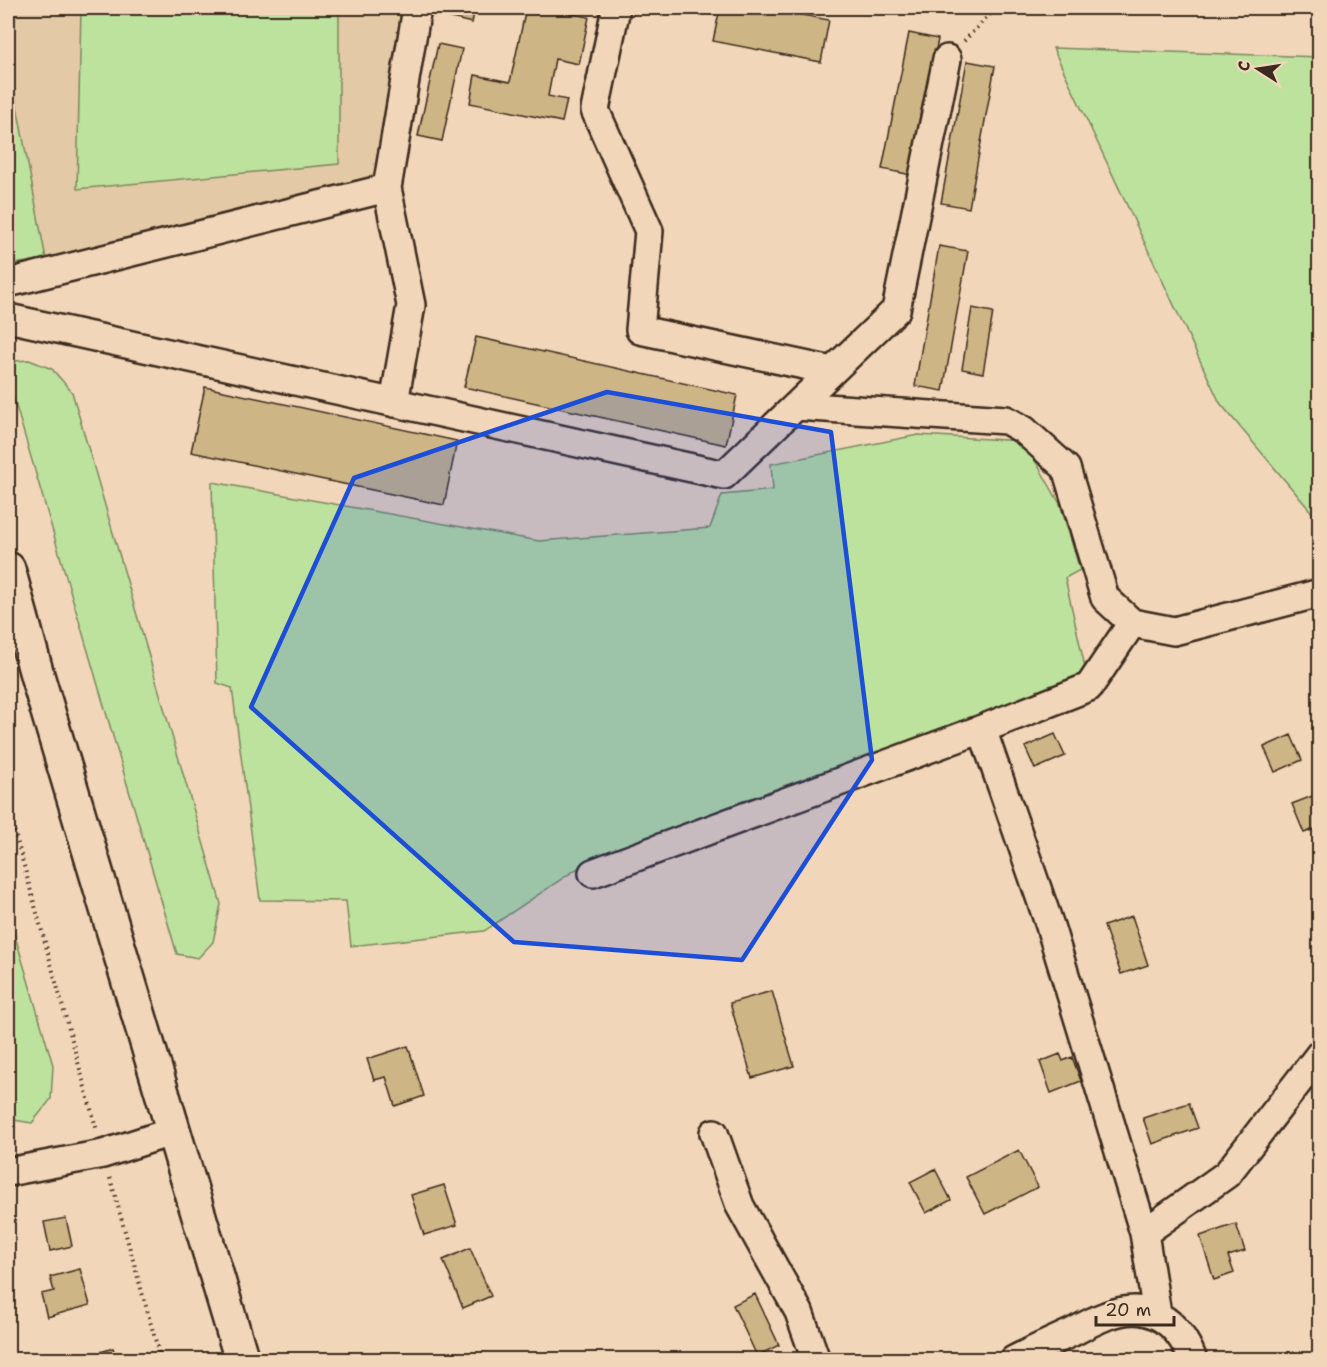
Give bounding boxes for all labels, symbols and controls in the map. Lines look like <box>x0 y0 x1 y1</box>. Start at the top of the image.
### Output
north arrow <box>1228 39 1288 99</box>
text: С <box>1233 59 1255 73</box>
scale bar <box>1096 1289 1174 1327</box>
text: 20 m <box>1105 1298 1151 1322</box>

